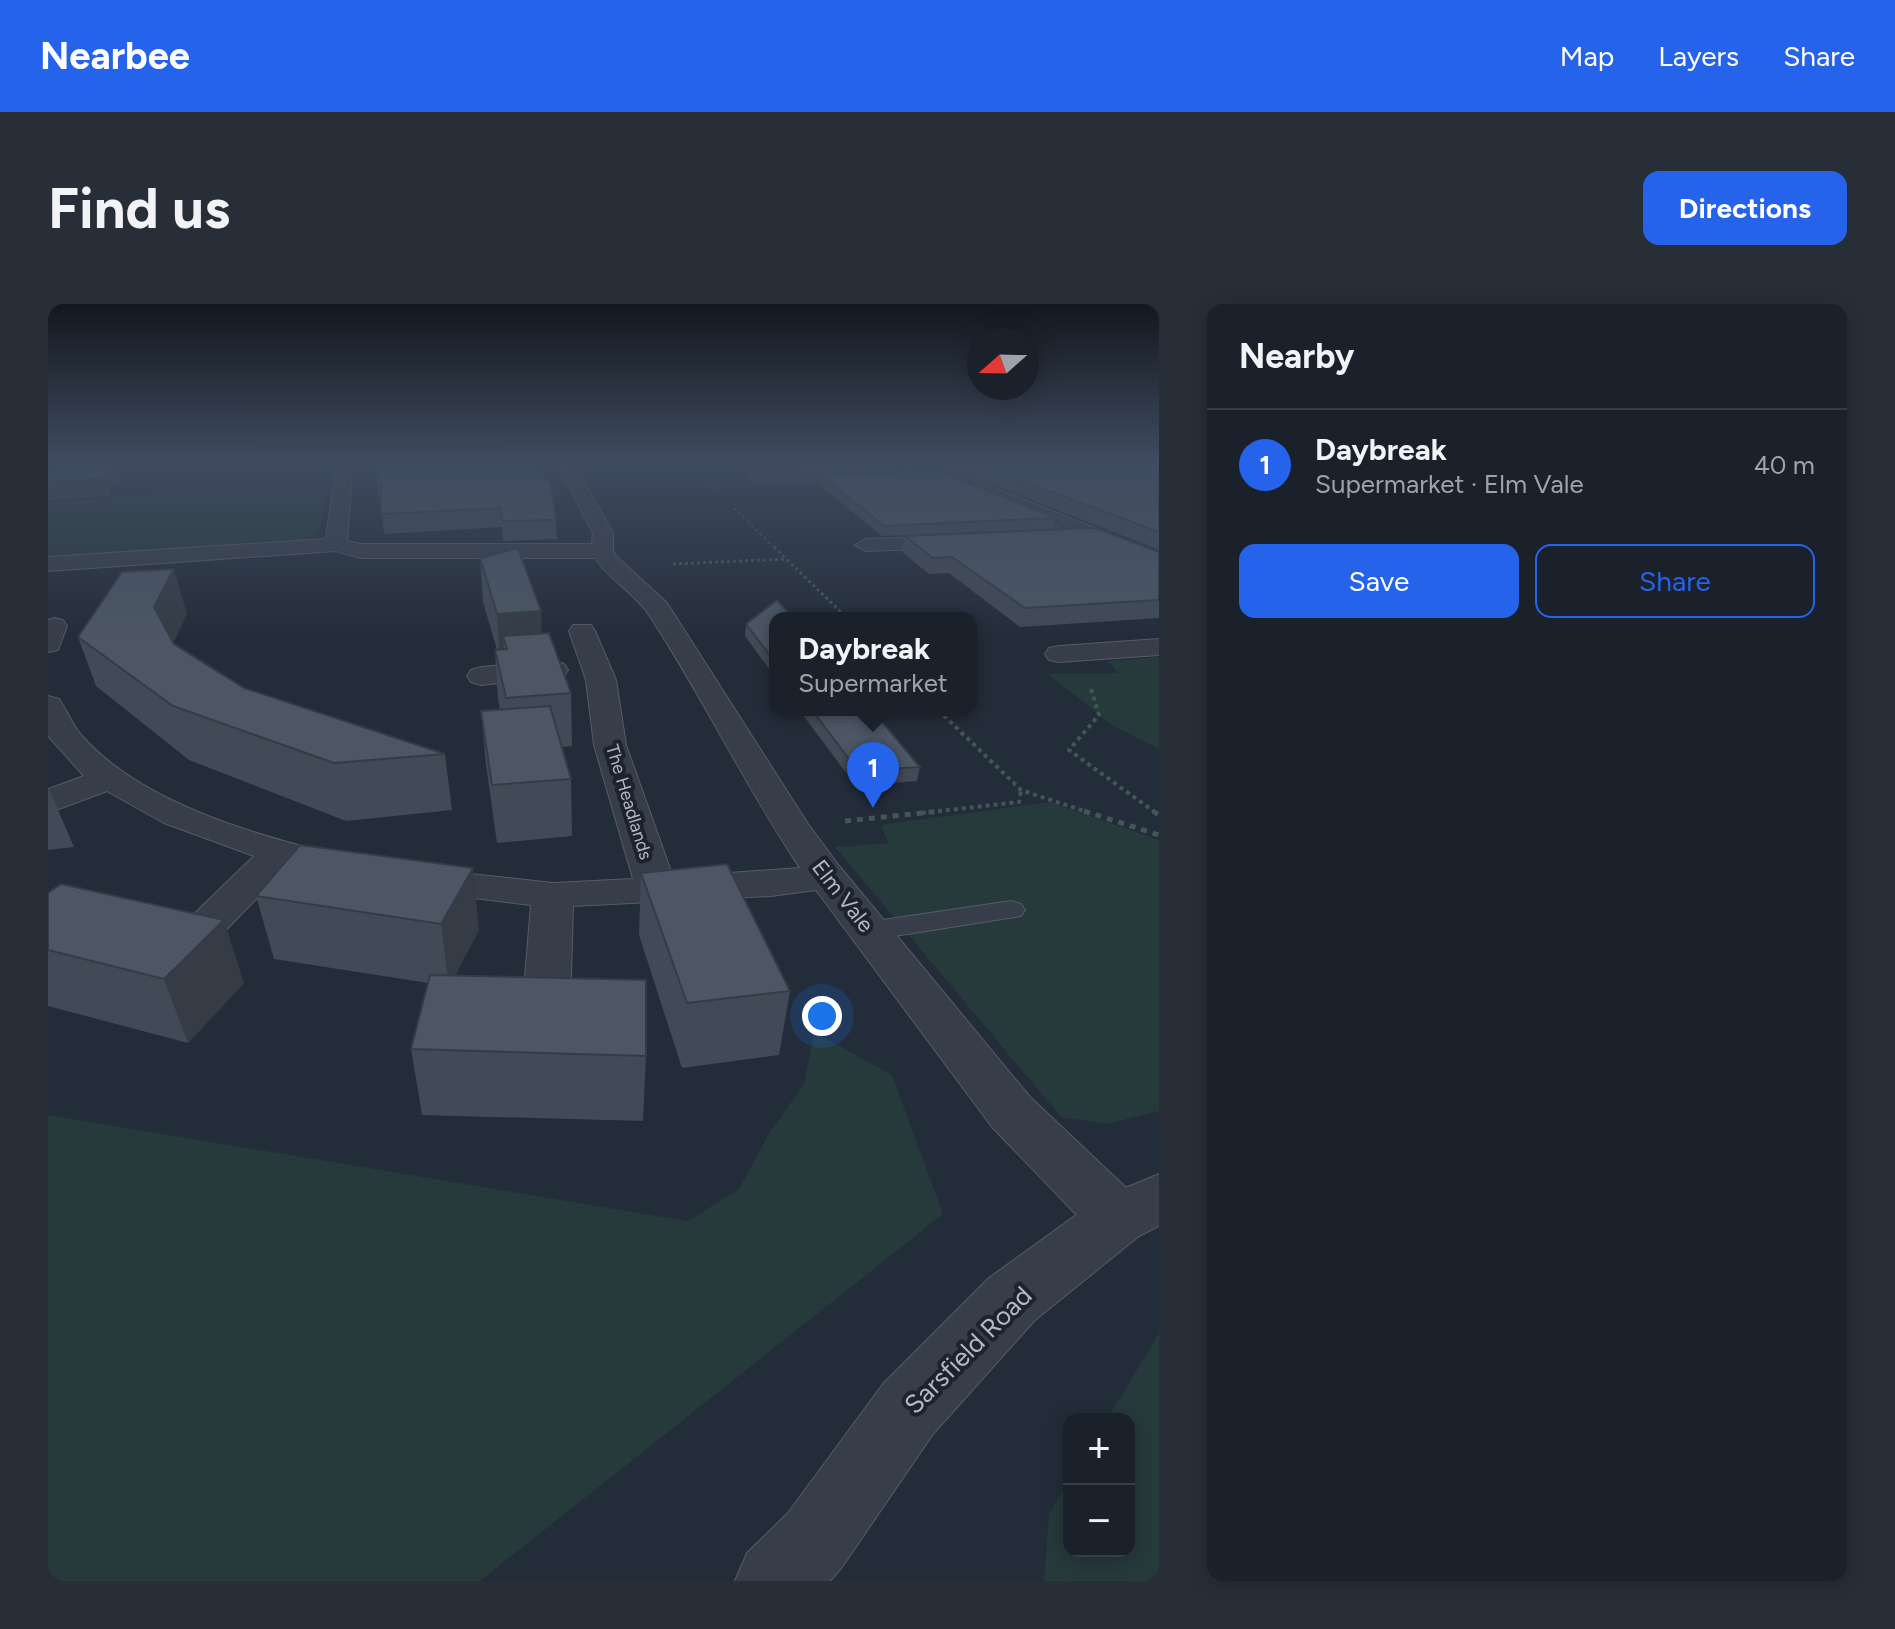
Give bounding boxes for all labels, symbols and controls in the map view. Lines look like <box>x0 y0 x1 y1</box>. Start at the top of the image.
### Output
text: Nearbee <box>40 33 190 79</box>
text: Map <box>1560 39 1614 73</box>
text: Layers <box>1658 39 1739 73</box>
text: Share <box>1783 39 1855 73</box>
button: Directions <box>1643 171 1847 245</box>
text: Find us <box>48 175 230 242</box>
north arrow <box>967 328 1039 400</box>
text: Nearby <box>1239 336 1354 377</box>
text: Daybreak <box>1315 431 1447 468</box>
text: 1 <box>1260 449 1270 481</box>
text: 40 m <box>1754 449 1815 481</box>
text: Supermarket · Elm Vale <box>1315 468 1584 500</box>
button: Save <box>1239 544 1519 618</box>
button: Share <box>1535 544 1815 618</box>
popup <box>769 612 977 716</box>
text: Daybreak <box>798 630 930 667</box>
text: Supermarket <box>798 667 948 699</box>
street label: The Headlands <box>601 742 657 862</box>
pin: 1 <box>847 742 899 808</box>
street label: Elm Vale <box>806 854 880 938</box>
your location <box>802 996 842 1036</box>
street label: Sarsfield Road <box>898 1280 1038 1420</box>
map controls <box>1063 1413 1135 1557</box>
button: + <box>1063 1413 1135 1485</box>
button: − <box>1063 1485 1135 1557</box>

